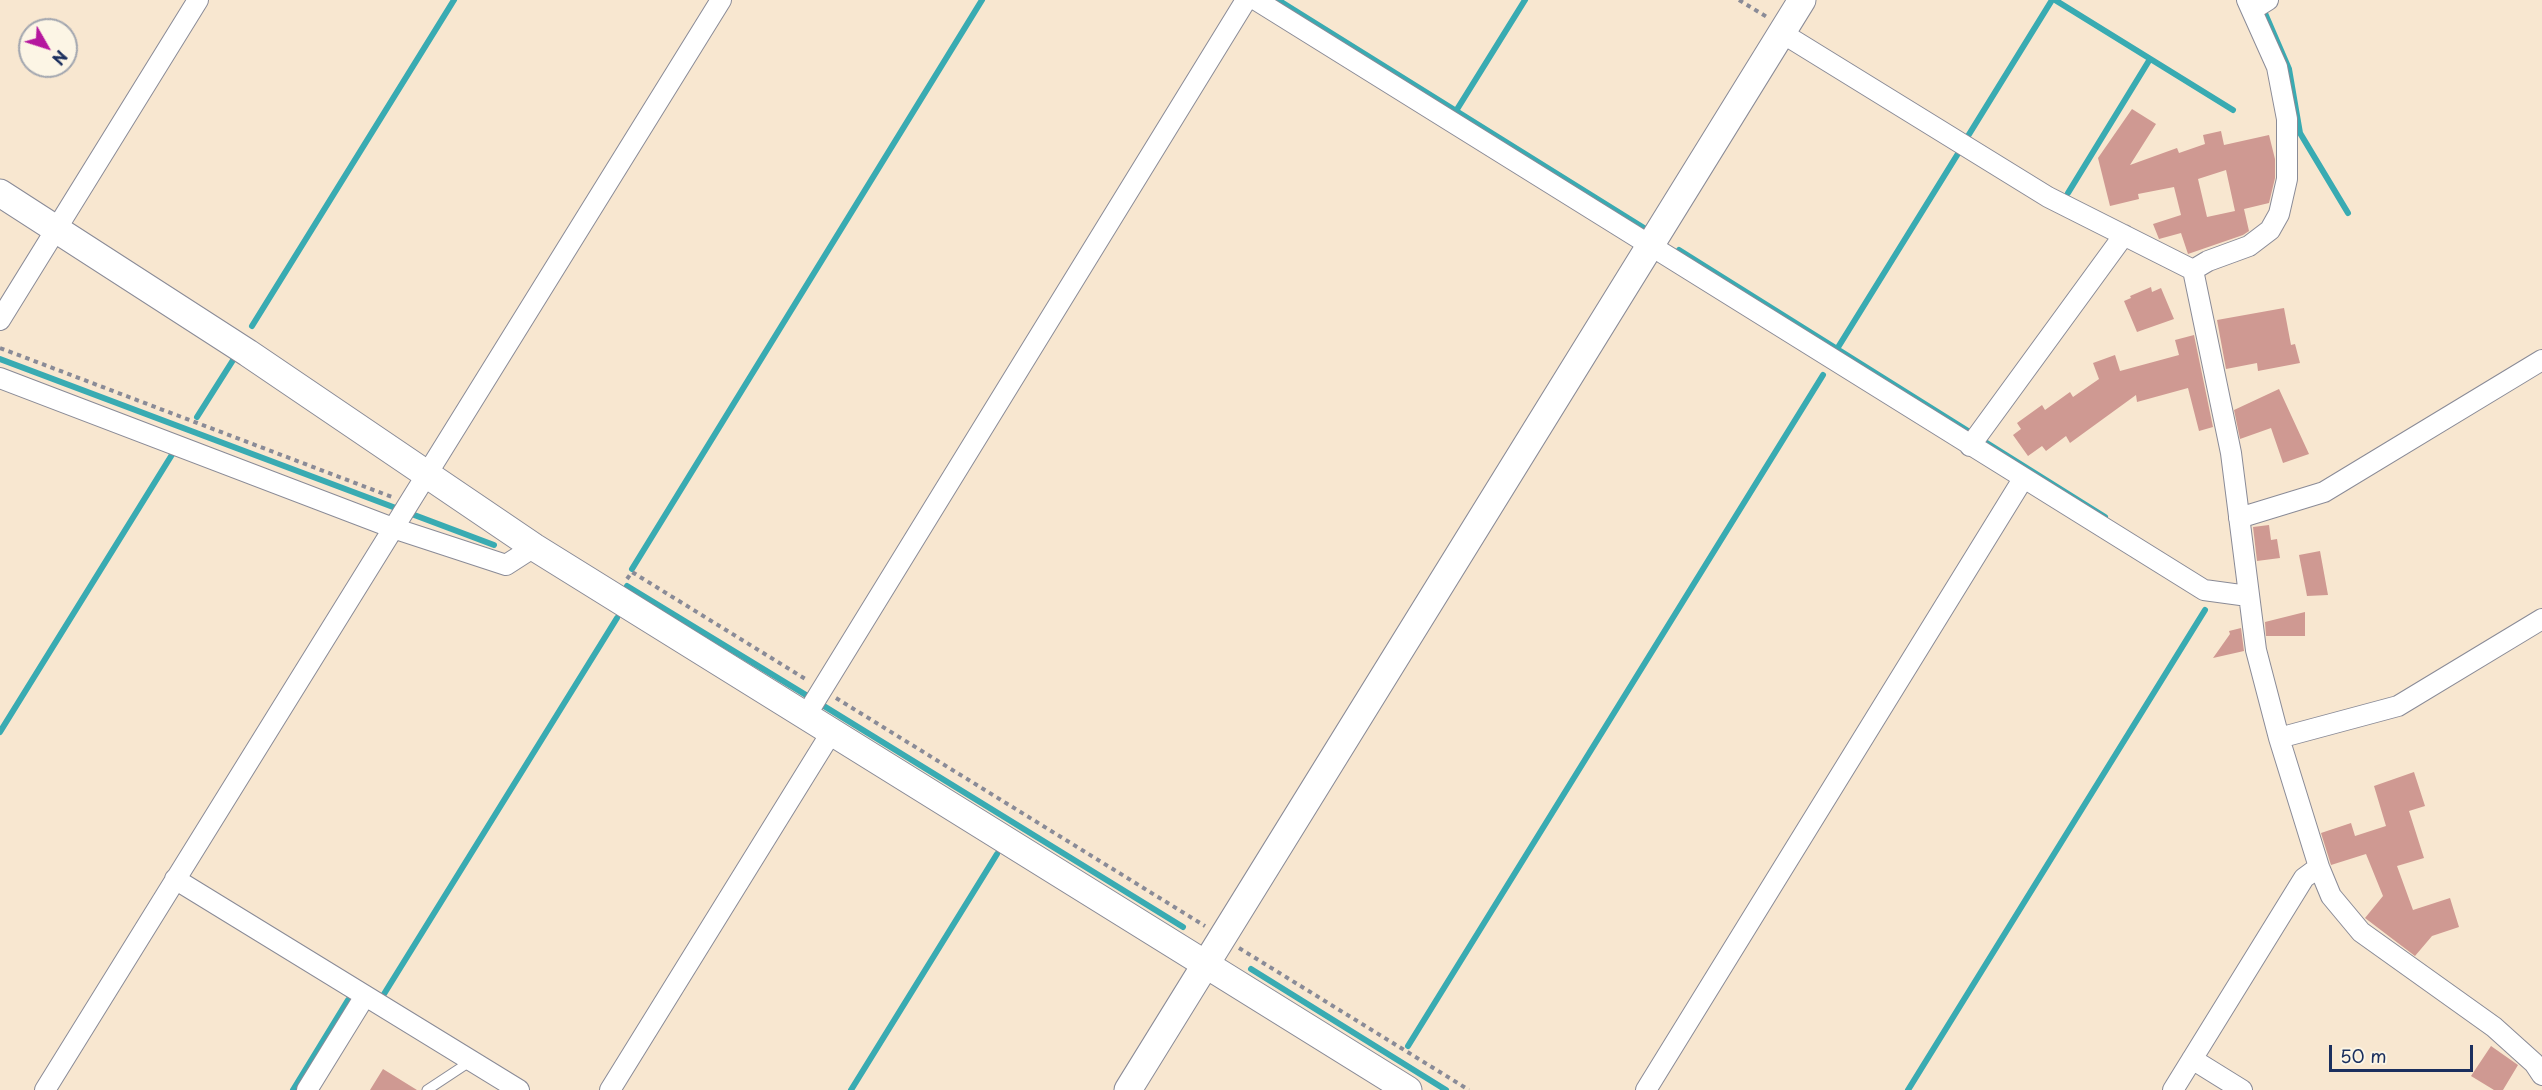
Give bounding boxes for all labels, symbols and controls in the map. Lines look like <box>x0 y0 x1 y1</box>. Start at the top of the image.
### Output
north arrow <box>18 18 78 78</box>
text: N <box>47 46 74 71</box>
scale bar <box>2332 1033 2476 1071</box>
text: 50 m <box>2340 1042 2387 1069</box>

